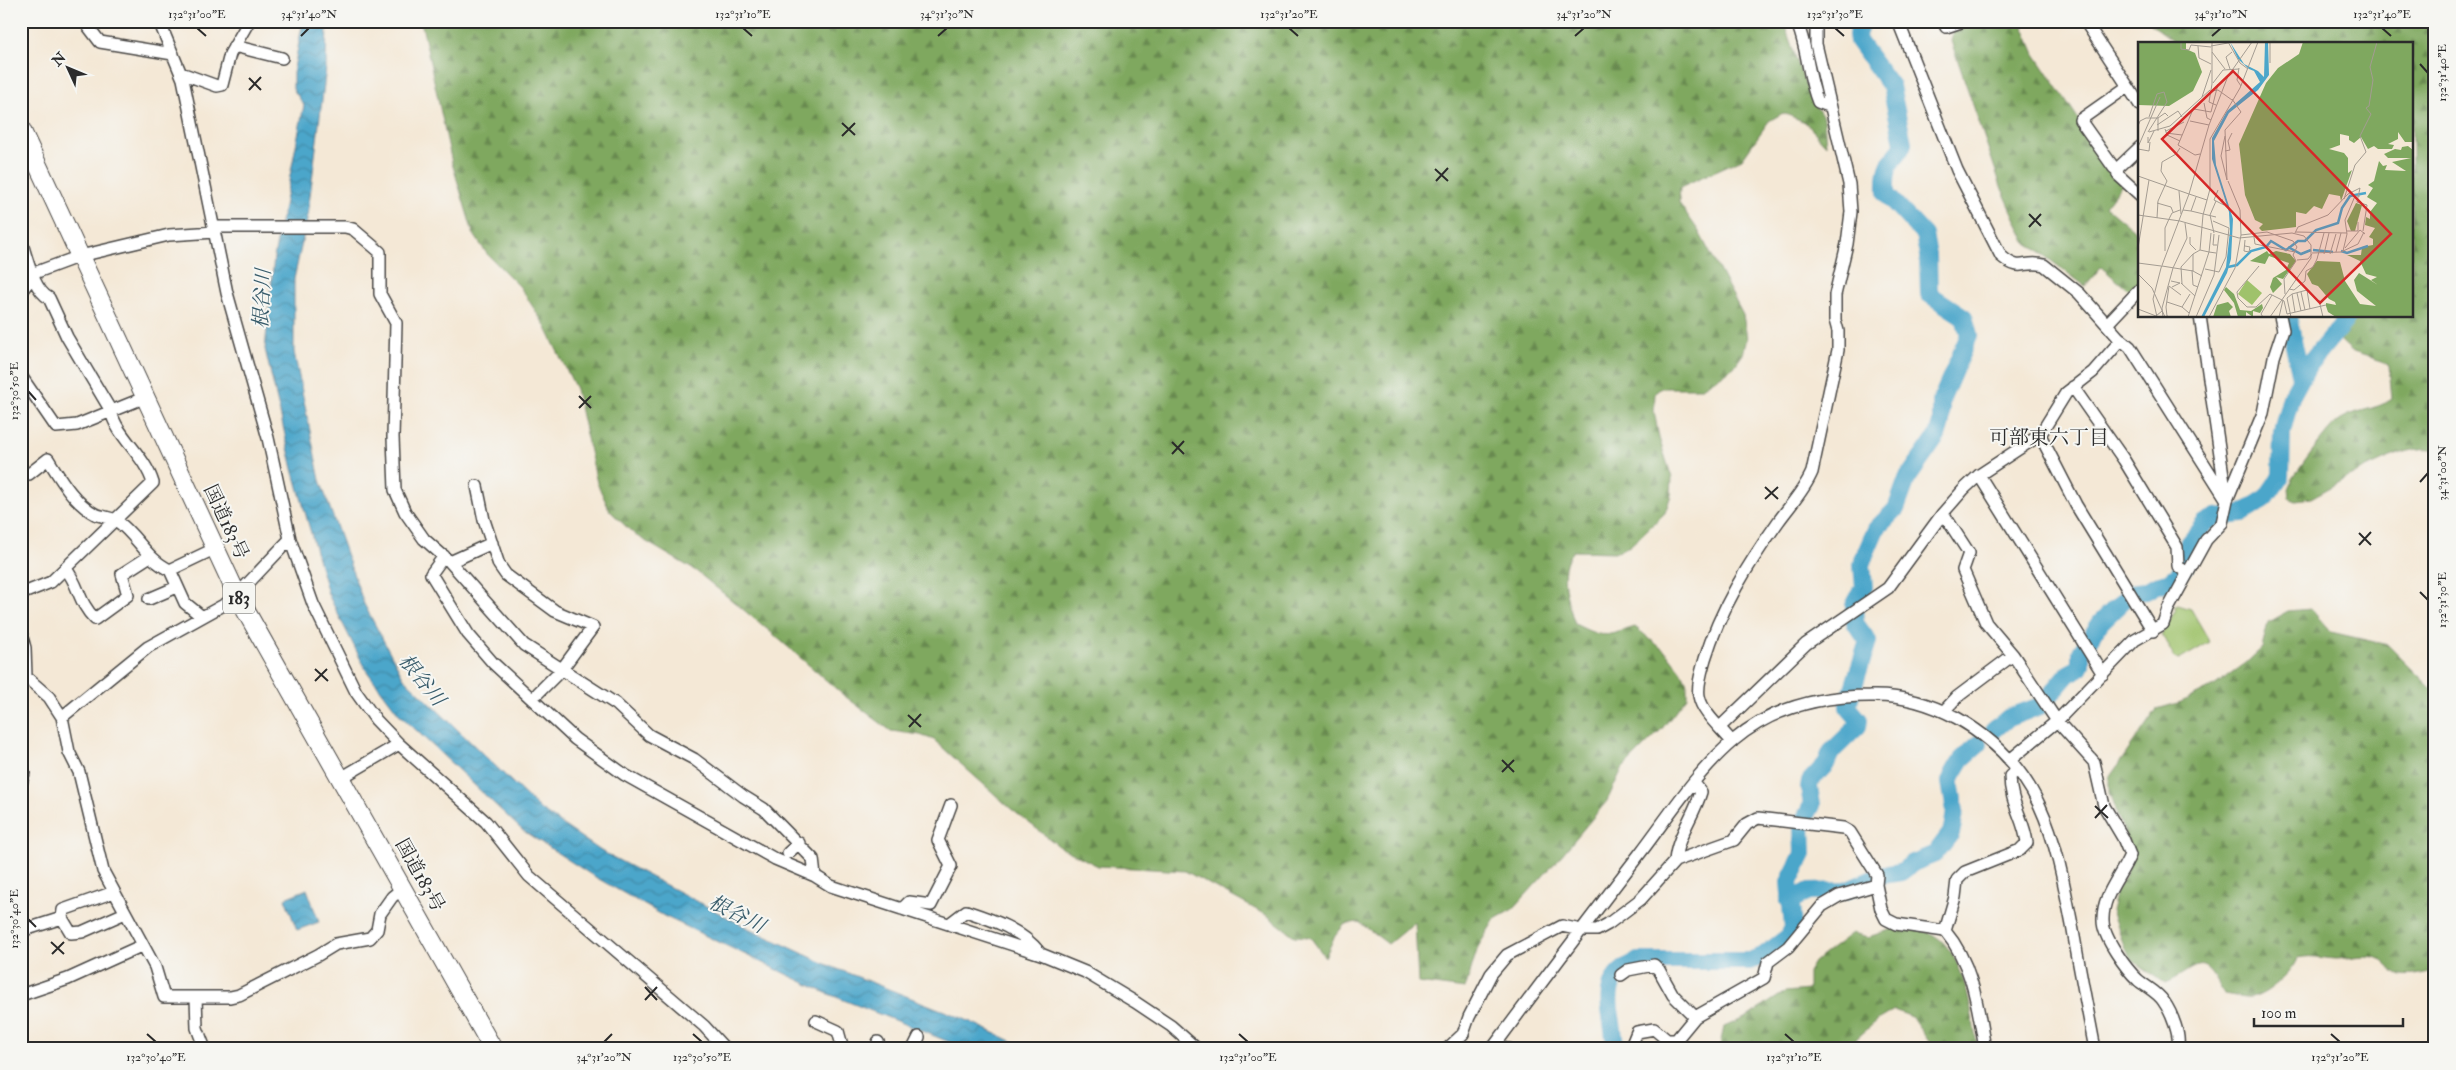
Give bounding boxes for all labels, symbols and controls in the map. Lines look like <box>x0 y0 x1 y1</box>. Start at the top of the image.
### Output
text: 132°31'00"E <box>168 7 226 22</box>
text: 34°31'40"N <box>281 7 337 22</box>
text: 132°31'10"E <box>715 7 771 22</box>
text: 34°31'30"N <box>920 7 974 22</box>
text: 132°31'20"E <box>1260 7 1318 22</box>
text: 34°31'20"N <box>1556 7 1612 22</box>
text: 132°31'30"E <box>1807 7 1863 22</box>
text: 34°31'10"N <box>2194 7 2248 22</box>
text: 132°31'40"E <box>2353 7 2411 22</box>
north arrow <box>42 42 92 92</box>
inset map <box>2138 42 2414 318</box>
text: 132°31'40"E <box>2435 44 2450 102</box>
text: N <box>48 49 70 70</box>
water label: 根谷川 <box>248 266 276 330</box>
text: 132°30'50"E <box>7 362 22 420</box>
district label: 可部東六丁目 <box>1989 425 2109 450</box>
text: 34°31'00"N <box>2435 445 2450 501</box>
street label: 国道183号 <box>198 481 254 563</box>
text: 132°31'30"E <box>2435 572 2450 628</box>
road number: 183 <box>223 582 255 614</box>
water label: 根谷川 <box>393 649 452 713</box>
street label: 国道183号 <box>390 834 450 916</box>
text: 132°30'40"E <box>7 889 22 949</box>
water label: 根谷川 <box>705 889 771 940</box>
scale bar <box>2254 995 2402 1027</box>
text: 100 m <box>2261 1004 2297 1023</box>
text: 132°30'40"E <box>126 1050 186 1065</box>
text: 34°31'20"N <box>576 1050 632 1065</box>
text: 132°30'50"E <box>673 1050 731 1065</box>
text: 132°31'00"E <box>1219 1050 1277 1065</box>
text: 132°31'10"E <box>1766 1050 1822 1065</box>
text: 132°31'20"E <box>2311 1050 2369 1065</box>

